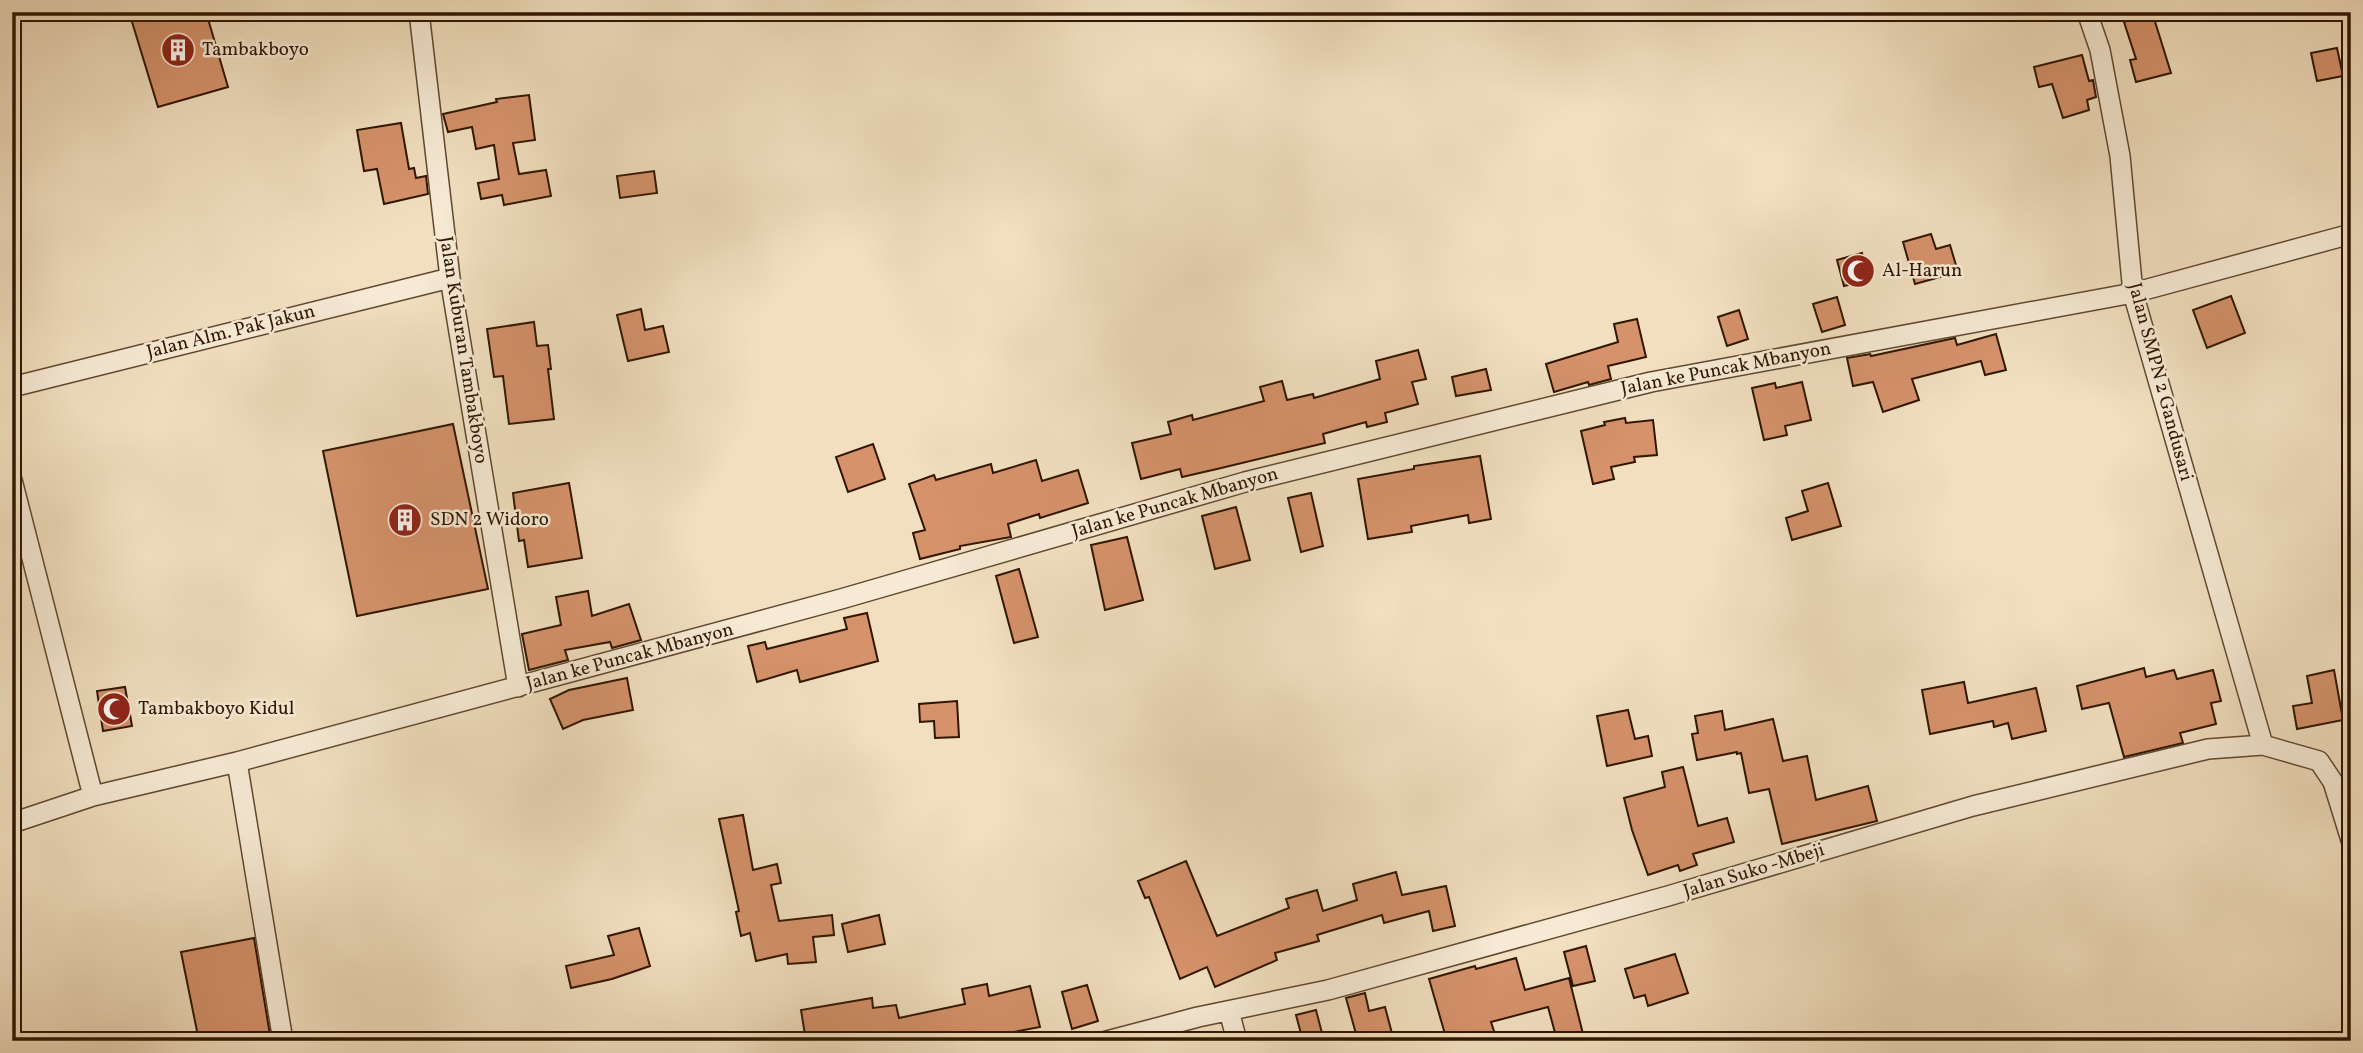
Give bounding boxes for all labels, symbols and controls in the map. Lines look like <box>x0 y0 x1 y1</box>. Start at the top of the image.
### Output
building icon: Tambakboyo <box>159 31 197 69</box>
place label: Tambakboyo <box>202 37 309 63</box>
street label: Jalan Kuburan Tambakboyo <box>432 235 494 465</box>
mosque icon: Al-Harun <box>1839 252 1877 290</box>
place label: Al-Harun <box>1882 258 1962 284</box>
street label: Jalan SMPN 2 Gandusari <box>2121 280 2199 484</box>
street label: Jalan Alm. Pak Jakun <box>144 298 318 366</box>
street label: Jalan ke Puncak Mbanyon <box>1619 336 1833 402</box>
street label: Jalan ke Puncak Mbanyon <box>1069 461 1281 545</box>
building icon: SDN 2 Widoro <box>386 501 424 539</box>
place label: SDN 2 Widoro <box>430 507 549 533</box>
street label: Jalan ke Puncak Mbanyon <box>523 617 737 697</box>
mosque icon: Tambakboyo Kidul <box>95 690 133 728</box>
place label: Tambakboyo Kidul <box>138 696 295 722</box>
street label: Jalan Suko -Mbeji <box>1680 837 1828 905</box>

